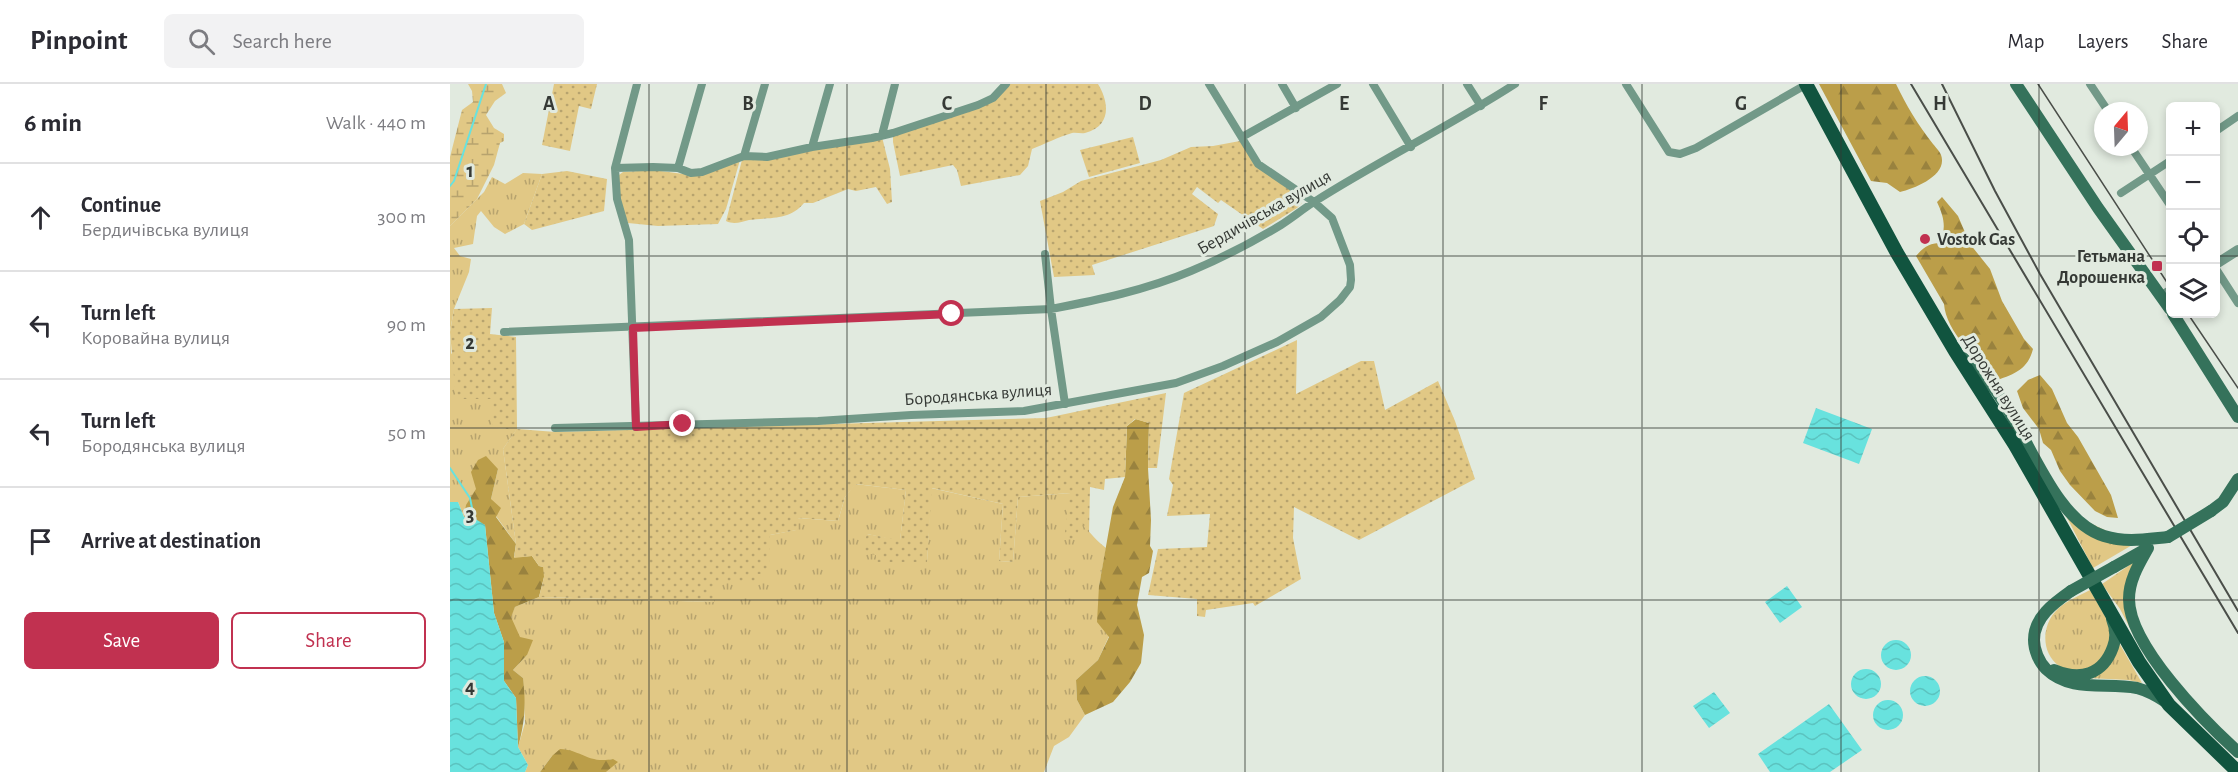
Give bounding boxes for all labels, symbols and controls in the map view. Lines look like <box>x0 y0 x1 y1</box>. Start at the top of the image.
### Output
search box <box>164 14 584 68</box>
icon: search <box>185 25 218 58</box>
text: Pinpoint <box>30 27 128 55</box>
text: Search here <box>233 30 332 52</box>
text: Map <box>2008 31 2044 52</box>
text: Layers <box>2077 31 2128 52</box>
text: Share <box>2161 31 2208 52</box>
text: A <box>543 94 555 114</box>
text: B <box>742 94 754 114</box>
text: C <box>942 94 953 114</box>
text: D <box>1138 94 1152 114</box>
text: E <box>1339 94 1349 114</box>
text: F <box>1538 94 1548 114</box>
text: G <box>1735 94 1747 114</box>
text: H <box>1933 94 1947 114</box>
north arrow <box>2094 102 2148 156</box>
map controls <box>2166 102 2220 318</box>
button: + <box>2166 102 2220 156</box>
text: 6 min <box>24 110 82 136</box>
text: Walk · 440 m <box>326 113 426 133</box>
button: − <box>2166 156 2220 210</box>
text: 1 <box>466 161 474 181</box>
street label: Бердичівська вулиця <box>1194 167 1335 259</box>
text: Continue <box>81 194 161 216</box>
icon: ahead <box>24 201 57 234</box>
text: 300 m <box>377 207 426 227</box>
button: locate <box>2166 210 2220 264</box>
text: Бердичівська вулиця <box>81 220 249 240</box>
place label: Vostok Gas <box>1937 231 2015 249</box>
marker: Vostok Gas <box>1918 232 1932 246</box>
place label: Гетьмана Дорошенка <box>2057 248 2145 287</box>
marker: Гетьмана Дорошенка <box>2150 259 2164 273</box>
button: layers <box>2166 264 2220 318</box>
route start <box>938 300 964 326</box>
text: Turn left <box>81 302 155 324</box>
icon: left <box>24 309 57 342</box>
text: 90 m <box>387 315 426 335</box>
text: Коровайна вулиця <box>81 328 230 348</box>
street label: Дорожня вулиця <box>1958 331 2038 444</box>
text: 2 <box>465 333 475 353</box>
street label: Бородянська вулиця <box>903 381 1053 409</box>
text: Turn left <box>81 410 155 432</box>
route end <box>669 410 695 436</box>
icon: left <box>24 417 57 450</box>
text: 50 m <box>388 423 426 443</box>
text: Бородянська вулиця <box>81 436 246 456</box>
text: 3 <box>466 505 474 525</box>
icon: arrive <box>24 525 57 558</box>
text: Arrive at destination <box>81 530 261 552</box>
button: Save <box>24 612 219 669</box>
button: Share <box>231 612 426 669</box>
text: 4 <box>465 677 475 697</box>

